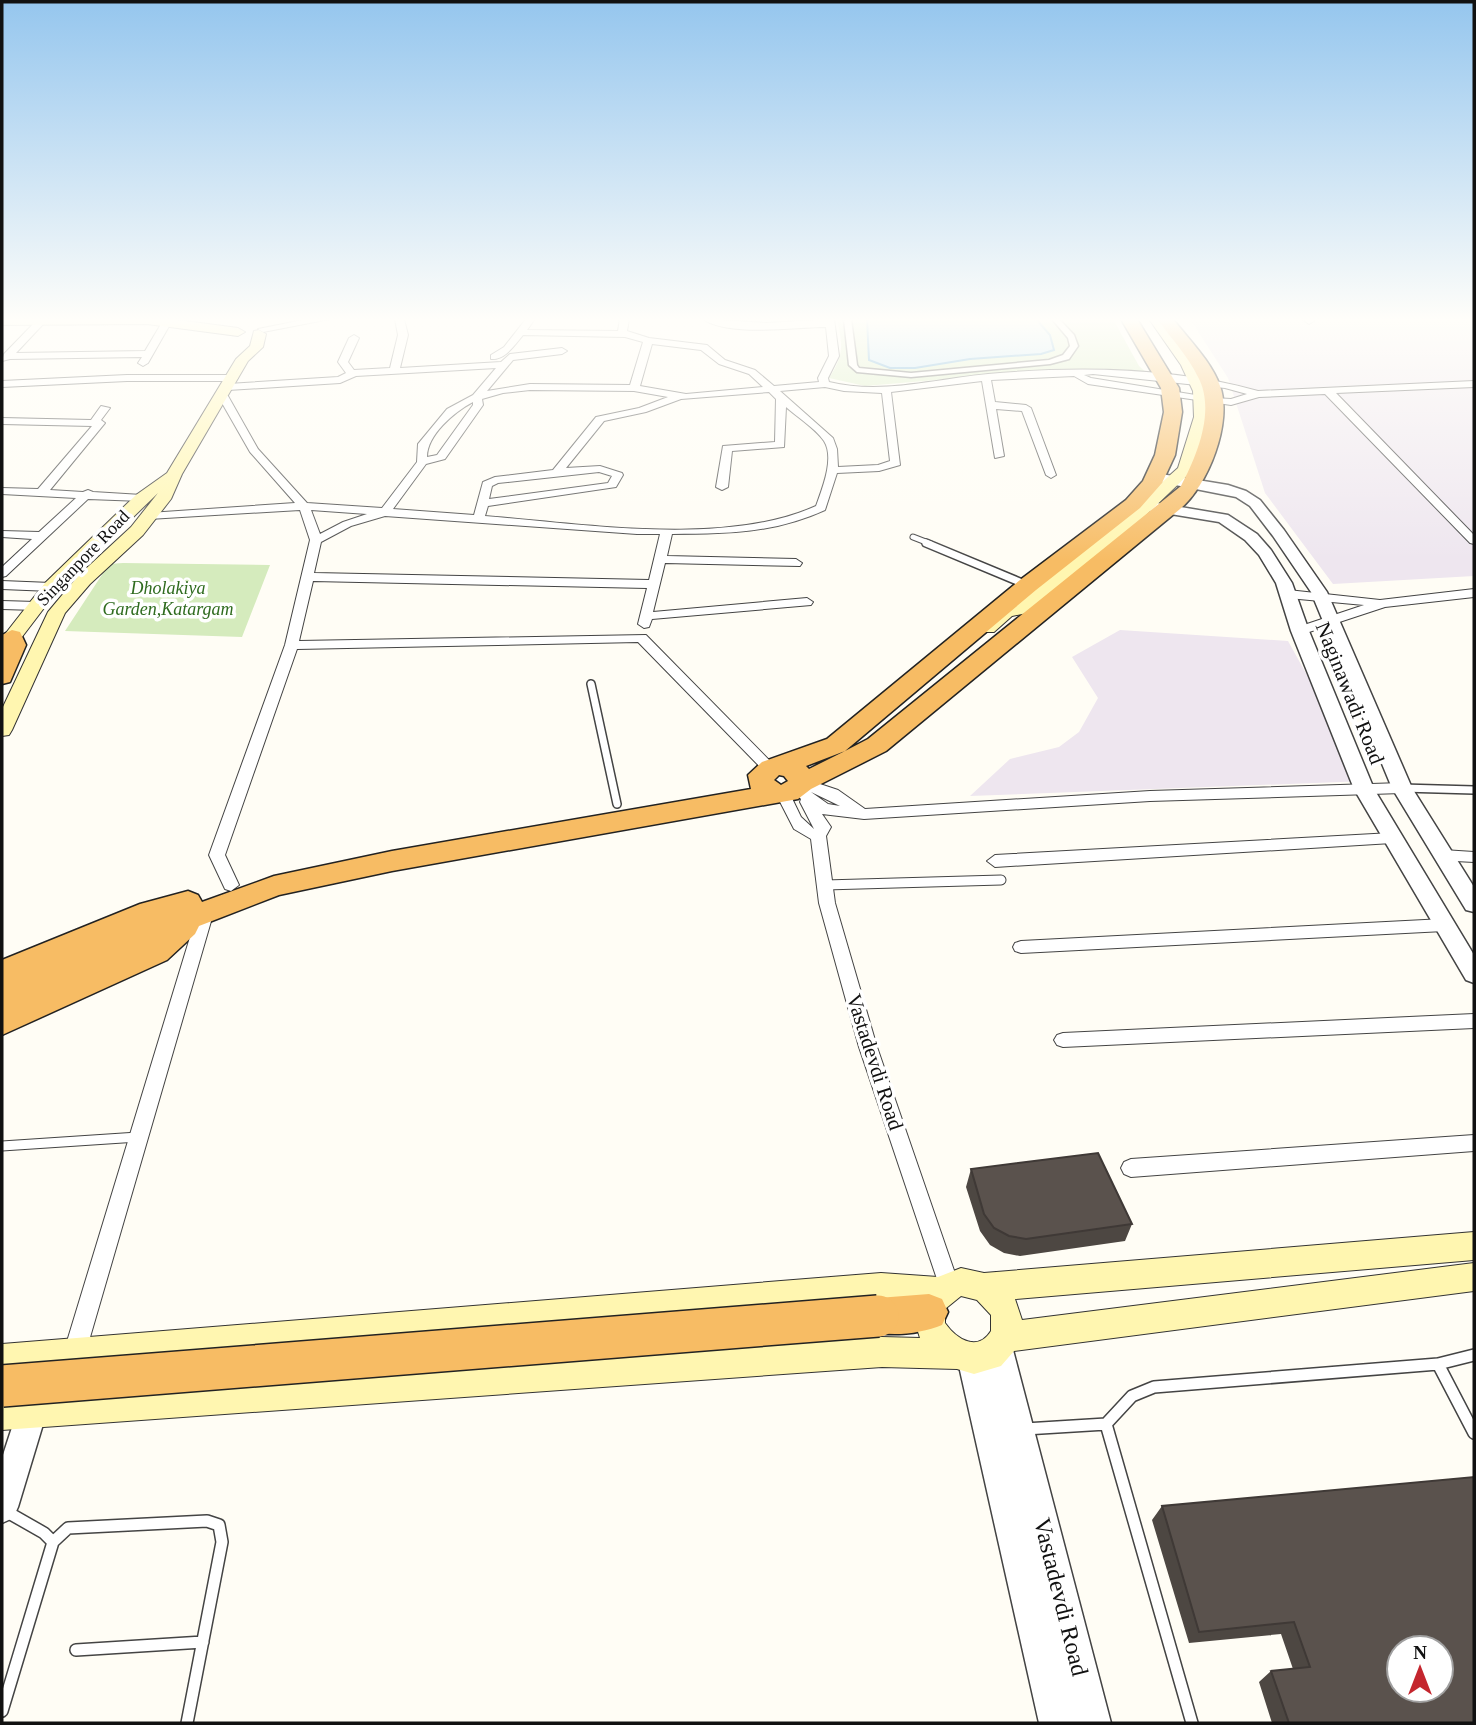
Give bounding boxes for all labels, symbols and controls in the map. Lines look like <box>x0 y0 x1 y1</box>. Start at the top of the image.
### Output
street label: Singanpore Road <box>33 506 133 610</box>
park label: Dholakiya Garden,Katargam <box>102 578 234 619</box>
street label: Naginawadi Road <box>1311 618 1390 768</box>
street label: Vastadevdi Road <box>842 991 908 1134</box>
street label: Vastadevdi Road <box>1029 1515 1093 1679</box>
north arrow <box>1385 1634 1455 1704</box>
text: N <box>1413 1642 1427 1663</box>

